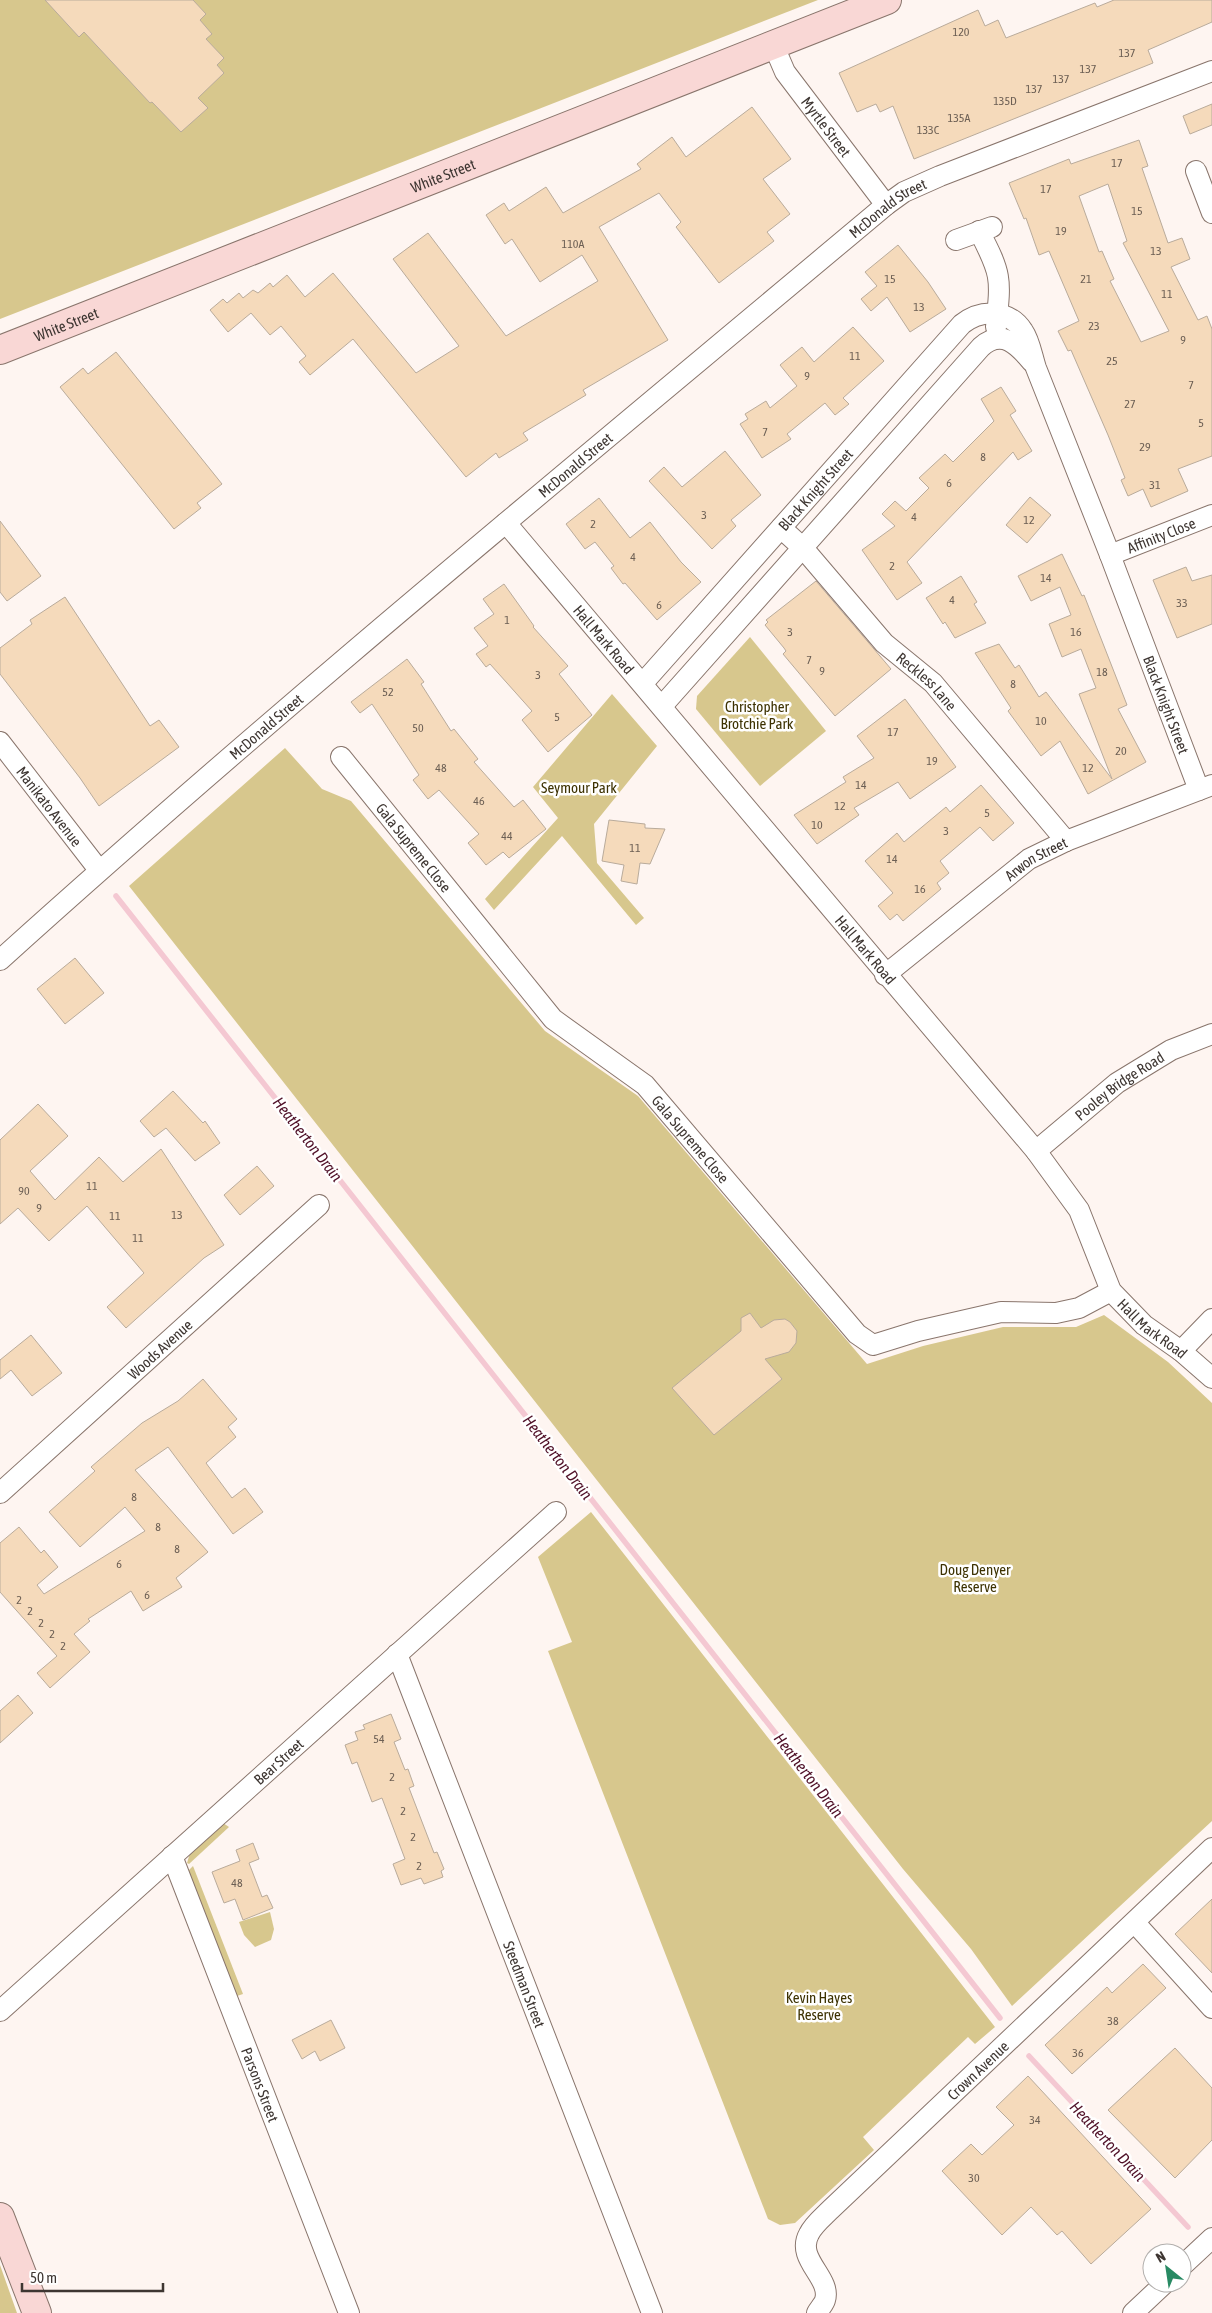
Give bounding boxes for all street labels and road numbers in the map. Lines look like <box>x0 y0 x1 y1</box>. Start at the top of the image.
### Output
street label: Myrtle Street <box>798 93 855 160</box>
street label: White Street <box>408 155 477 196</box>
street label: McDonald Street <box>845 175 929 241</box>
street label: White Street <box>31 304 101 344</box>
street label: McDonald Street <box>535 429 616 501</box>
street label: Black Knight Street <box>774 445 856 534</box>
street label: Affinity Close <box>1125 514 1198 556</box>
street label: Hall Mark Road <box>570 601 638 677</box>
street label: Reckless Lane <box>893 649 961 713</box>
street label: Black Knight Street <box>1140 653 1193 756</box>
street label: McDonald Street <box>226 690 306 762</box>
street label: Manikato Avenue <box>13 763 86 849</box>
street label: Gala Supreme Close <box>373 799 455 895</box>
street label: Arwon Street <box>1001 833 1070 884</box>
street label: Hall Mark Road <box>832 912 900 987</box>
street label: Pooley Bridge Road <box>1071 1048 1167 1123</box>
street label: Gala Supreme Close <box>649 1092 733 1186</box>
street label: Hall Mark Road <box>1115 1295 1191 1361</box>
street label: Woods Avenue <box>124 1315 195 1382</box>
street label: Bear Street <box>250 1735 306 1788</box>
street label: Steedman Street <box>500 1939 549 2030</box>
street label: Crown Avenue <box>943 2037 1012 2103</box>
street label: Parsons Street <box>238 2045 283 2124</box>

